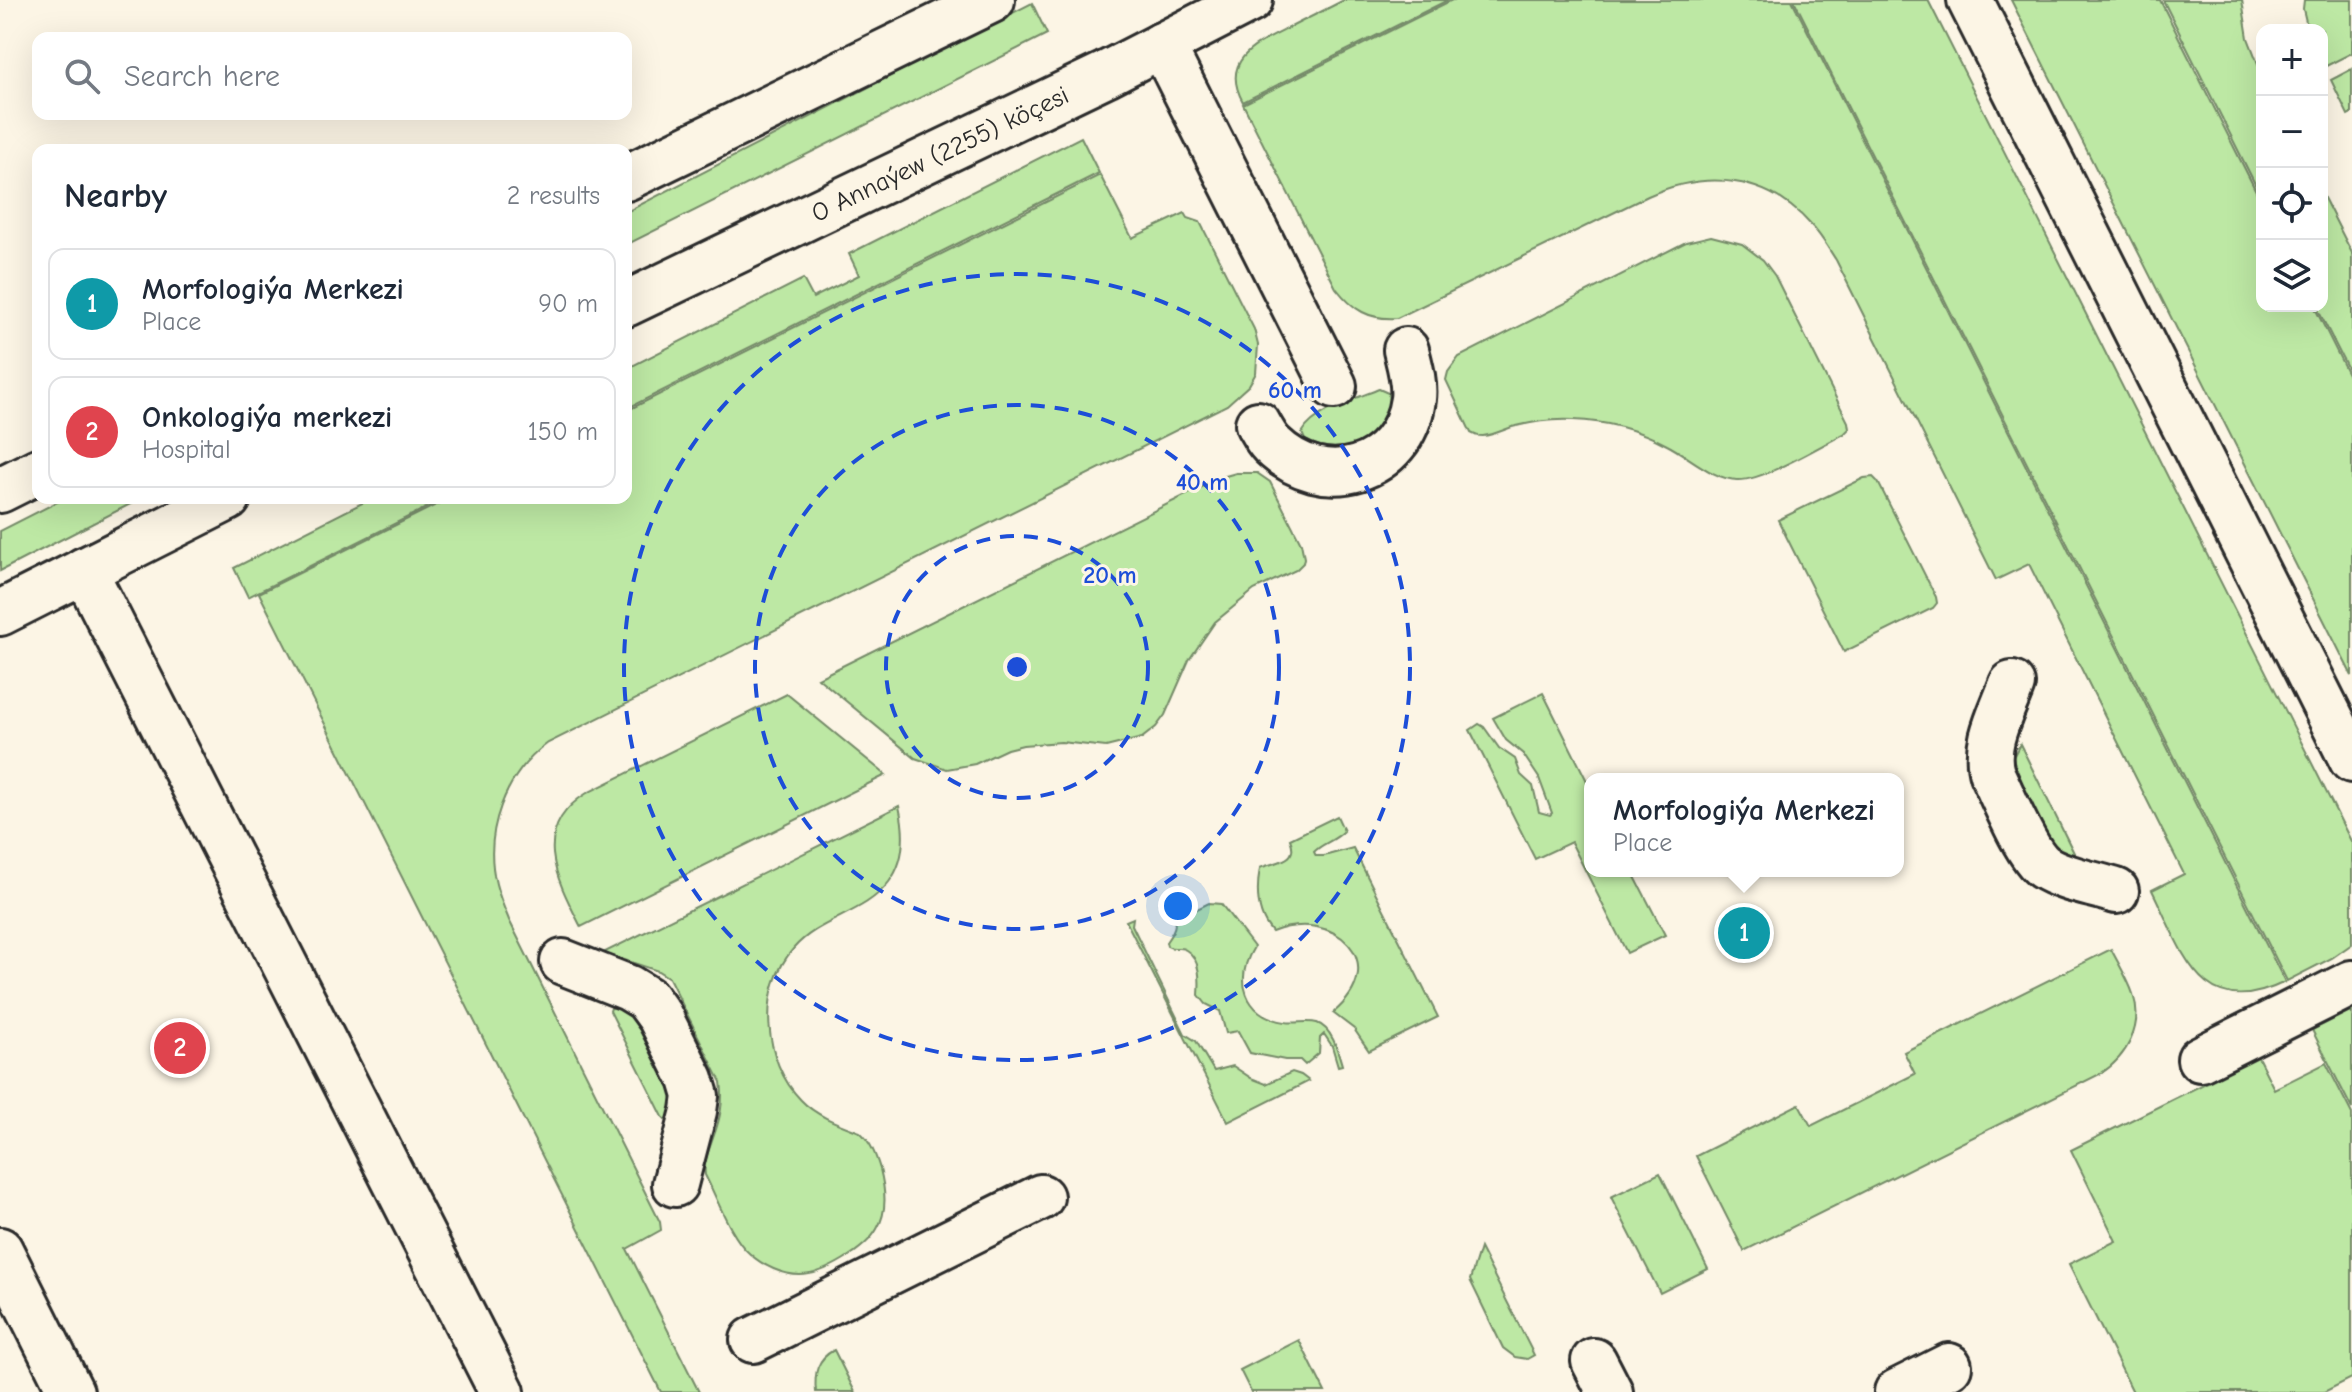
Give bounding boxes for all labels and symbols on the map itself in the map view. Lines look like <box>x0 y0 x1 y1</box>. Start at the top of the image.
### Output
street label: O Annaýew (2255) köçesi <box>807 80 1074 229</box>
text: 60 m <box>1268 376 1322 404</box>
text: 40 m <box>1176 468 1228 496</box>
text: 20 m <box>1083 561 1137 589</box>
centre of rings <box>1003 653 1031 681</box>
your location <box>1158 886 1198 926</box>
pin: 1 <box>1718 903 1770 963</box>
pin: 2 <box>154 1018 206 1078</box>

